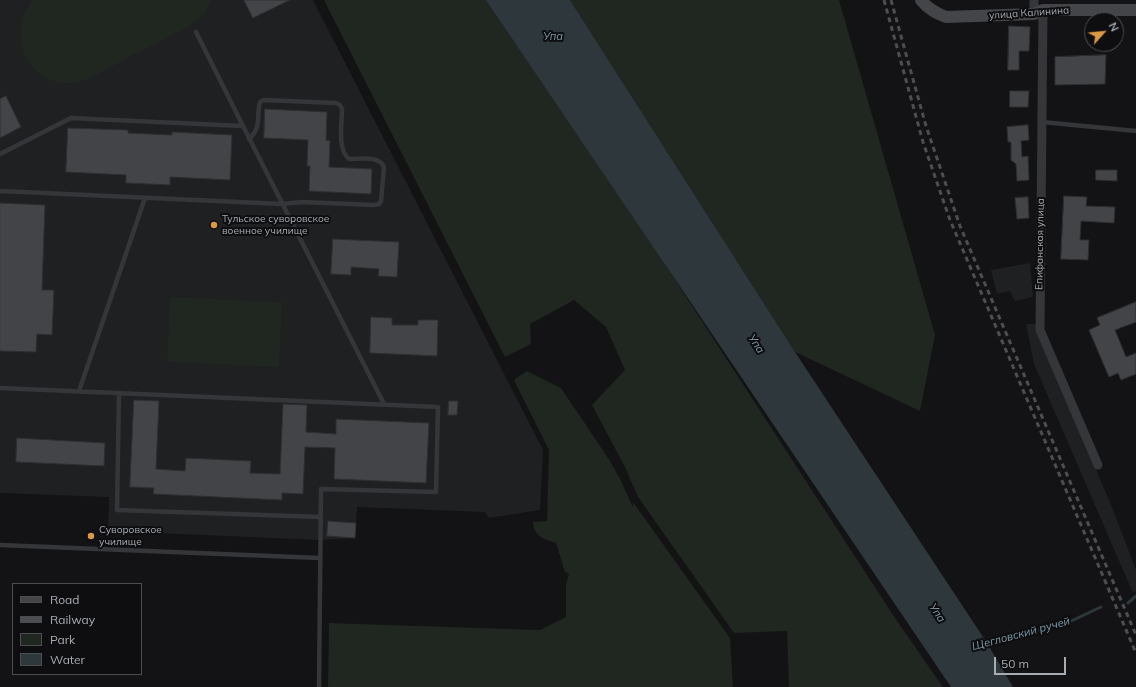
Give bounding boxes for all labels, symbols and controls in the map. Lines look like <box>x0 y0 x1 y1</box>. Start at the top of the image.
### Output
street label: улица Калинина <box>989 4 1069 22</box>
north arrow <box>1084 12 1124 52</box>
text: N <box>1106 20 1122 34</box>
water label: Упа <box>543 30 563 44</box>
street label: Епифанская улица <box>1033 198 1047 290</box>
place label: Тульское суворовское военное училище <box>222 213 329 236</box>
marker: Тульское суворовское военное училище <box>209 220 219 230</box>
water label: Упа <box>745 332 767 356</box>
place label: Суворовское училище <box>99 524 162 548</box>
marker: Суворовское училище <box>86 531 96 541</box>
legend <box>12 583 142 675</box>
text: Road <box>50 592 79 607</box>
water label: Упа <box>926 601 948 625</box>
text: Railway <box>50 612 95 627</box>
water label: Щегловский ручей <box>971 615 1071 653</box>
text: Park <box>50 632 75 647</box>
scale bar <box>996 649 1068 675</box>
text: Water <box>50 652 85 667</box>
text: 50 m <box>1001 656 1029 671</box>

